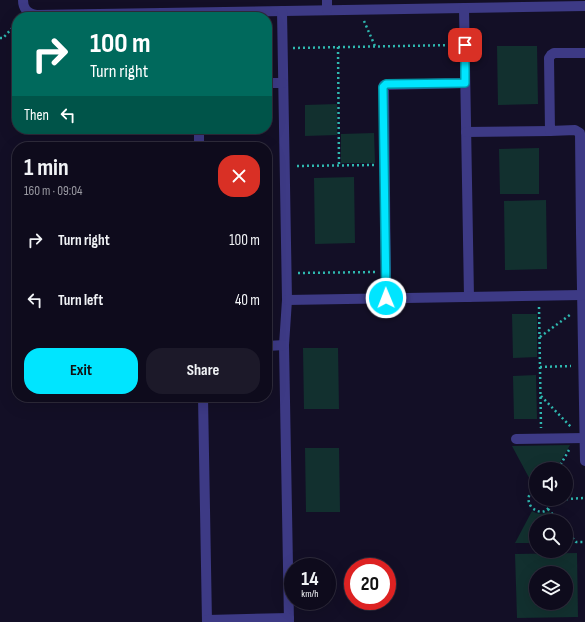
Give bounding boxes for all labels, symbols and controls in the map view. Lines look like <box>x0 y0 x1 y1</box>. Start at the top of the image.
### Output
text: 100 m <box>90 27 151 60</box>
icon: right <box>24 28 76 80</box>
pin <box>448 28 482 62</box>
icon: arrive <box>454 34 476 56</box>
text: Turn right <box>90 61 148 82</box>
icon: left <box>57 104 79 126</box>
text: Then <box>24 106 49 125</box>
text: 1 min <box>24 153 69 182</box>
button: close <box>218 155 260 197</box>
text: 160 m · 09:04 <box>24 183 82 199</box>
icon: right <box>24 229 46 251</box>
text: Turn right <box>58 231 110 250</box>
text: 100 m <box>229 231 260 250</box>
position arrow <box>365 277 407 319</box>
icon: left <box>24 289 46 311</box>
text: Turn left <box>58 291 103 310</box>
text: 40 m <box>235 291 260 310</box>
button: Exit <box>24 348 138 394</box>
button: Share <box>146 348 260 394</box>
map controls <box>529 462 573 610</box>
button: sound <box>529 462 573 506</box>
button: search <box>529 514 573 558</box>
speed limit sign: 20 <box>344 558 396 610</box>
button: layers <box>529 566 573 610</box>
text: 14 <box>301 567 319 591</box>
text: km/h <box>301 588 319 600</box>

